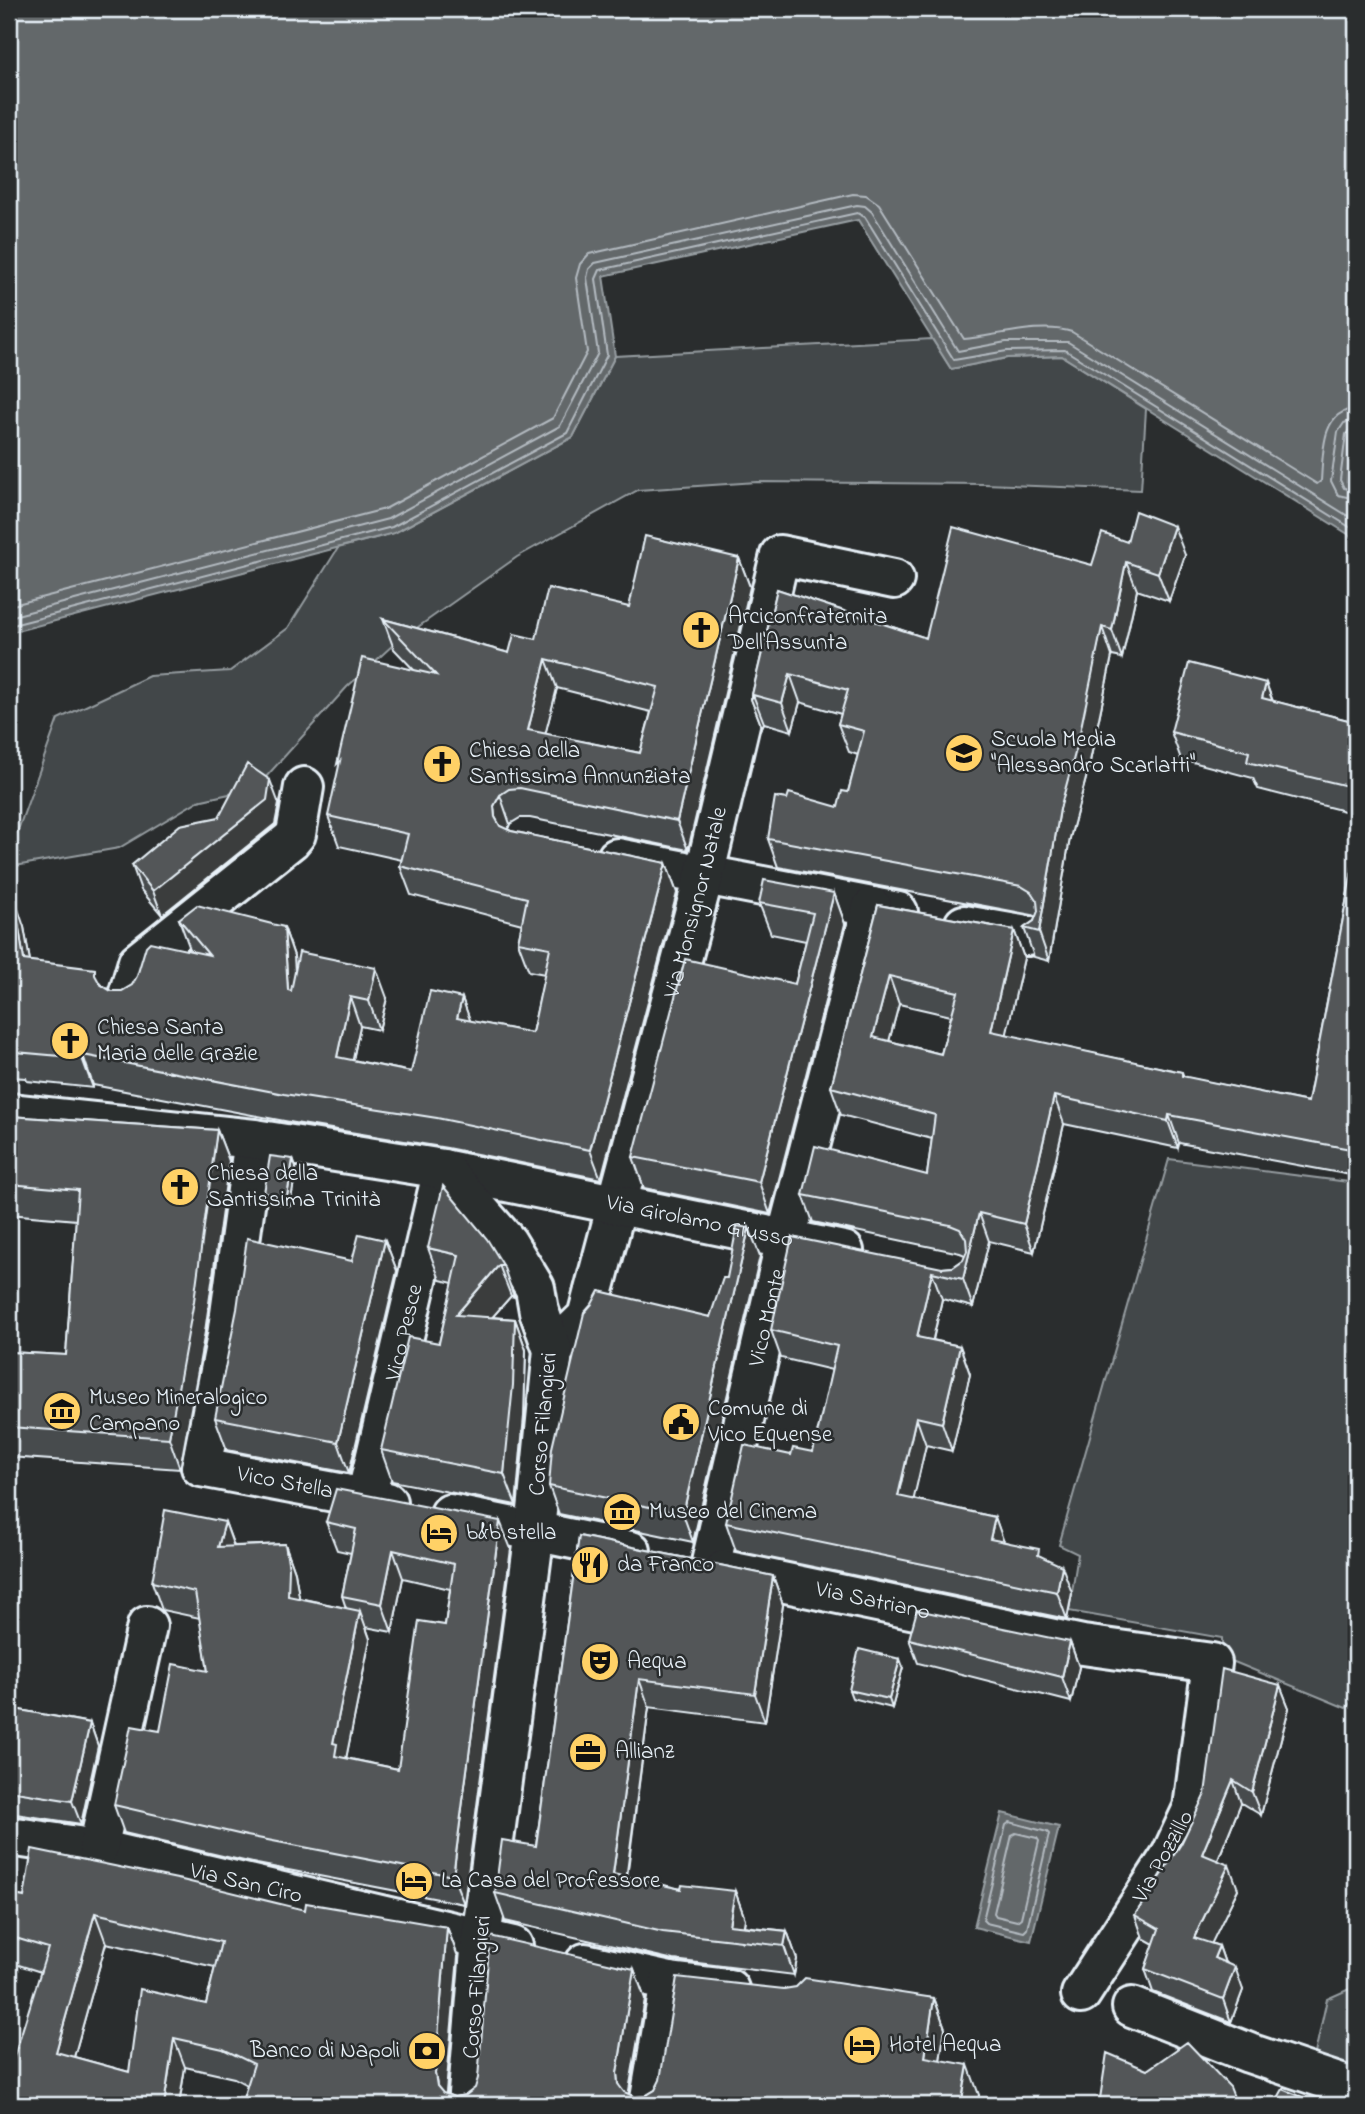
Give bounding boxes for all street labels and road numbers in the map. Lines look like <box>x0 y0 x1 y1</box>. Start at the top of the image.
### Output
street label: Via Monsignor Natale <box>656 803 736 1003</box>
street label: Via Girolamo Giusso <box>602 1186 796 1257</box>
street label: Vico Monte <box>740 1265 795 1371</box>
street label: Vico Pesce <box>377 1280 432 1385</box>
street label: Corso Filangieri <box>521 1351 568 1497</box>
street label: Vico Stella <box>233 1457 336 1508</box>
street label: Via Satriano <box>812 1573 933 1629</box>
street label: Via Pozzillo <box>1125 1805 1203 1910</box>
street label: Via San Ciro <box>186 1854 306 1913</box>
street label: Corso Filangieri <box>455 1914 502 2060</box>

